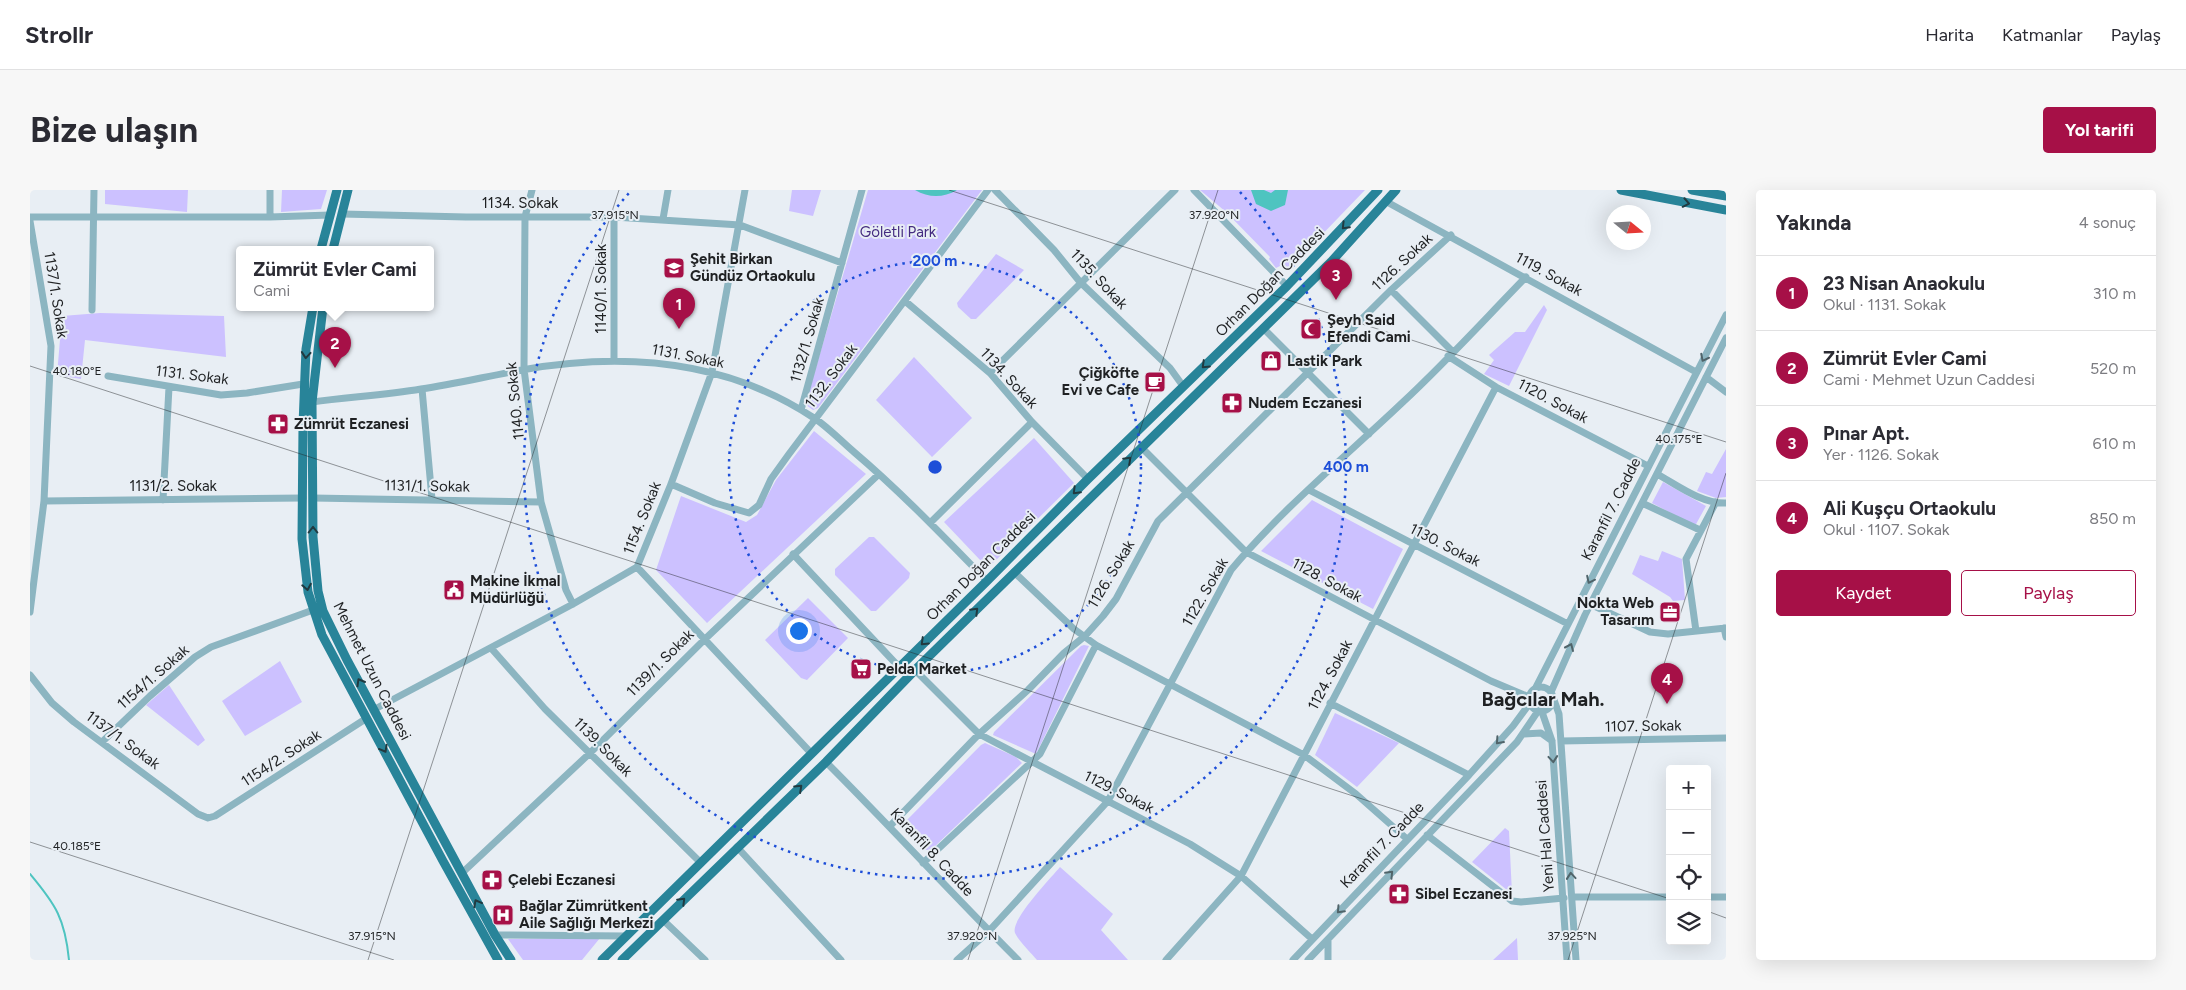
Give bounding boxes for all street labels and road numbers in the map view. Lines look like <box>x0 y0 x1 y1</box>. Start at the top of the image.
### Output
street label: 1134. Sokak <box>482 194 559 212</box>
street label: Orhan Doğan Caddesi <box>1212 224 1328 340</box>
street label: 1126. Sokak <box>1368 229 1436 295</box>
street label: 1140/1. Sokak <box>592 243 610 334</box>
street label: 1135. Sokak <box>1067 245 1132 313</box>
street label: 1119. Sokak <box>1512 248 1586 300</box>
street label: 1137/1. Sokak <box>40 250 72 340</box>
street label: 1132/1. Sokak <box>786 295 828 385</box>
street label: 1131. Sokak <box>650 340 727 372</box>
street label: 1132. Sokak <box>801 340 861 412</box>
street label: 1134. Sokak <box>976 344 1042 413</box>
street label: 1140. Sokak <box>502 361 528 441</box>
street label: 1131. Sokak <box>154 362 230 389</box>
street label: 1120. Sokak <box>1515 375 1592 427</box>
street label: Karanfil 7. Cadde <box>1577 455 1645 563</box>
street label: 1131/1. Sokak <box>384 476 471 496</box>
street label: 1131/2. Sokak <box>129 477 218 495</box>
street label: 1154. Sokak <box>619 478 665 557</box>
street label: Orhan Doğan Caddesi <box>923 508 1039 624</box>
street label: 1130. Sokak <box>1407 520 1484 571</box>
street label: 1126. Sokak <box>1084 536 1139 611</box>
street label: 1122. Sokak <box>1178 554 1232 629</box>
street label: 1128. Sokak <box>1289 554 1366 606</box>
street label: Mehmet Uzun Caddesi <box>329 599 415 743</box>
street label: 1139/1. Sokak <box>623 625 698 700</box>
street label: 1124. Sokak <box>1304 636 1356 713</box>
street label: 1154/1. Sokak <box>113 640 193 713</box>
street label: 1137/1. Sokak <box>82 707 164 773</box>
street label: 1139. Sokak <box>570 714 637 781</box>
street label: 1107. Sokak <box>1604 716 1682 736</box>
street label: 1154/2. Sokak <box>238 725 325 790</box>
street label: 1129. Sokak <box>1081 767 1158 818</box>
street label: Yeni Hal Caddesi <box>1532 779 1558 893</box>
street label: Karanfil 7. Cadde <box>1336 798 1428 892</box>
street label: Karanfil 8. Cadde <box>887 804 977 900</box>

